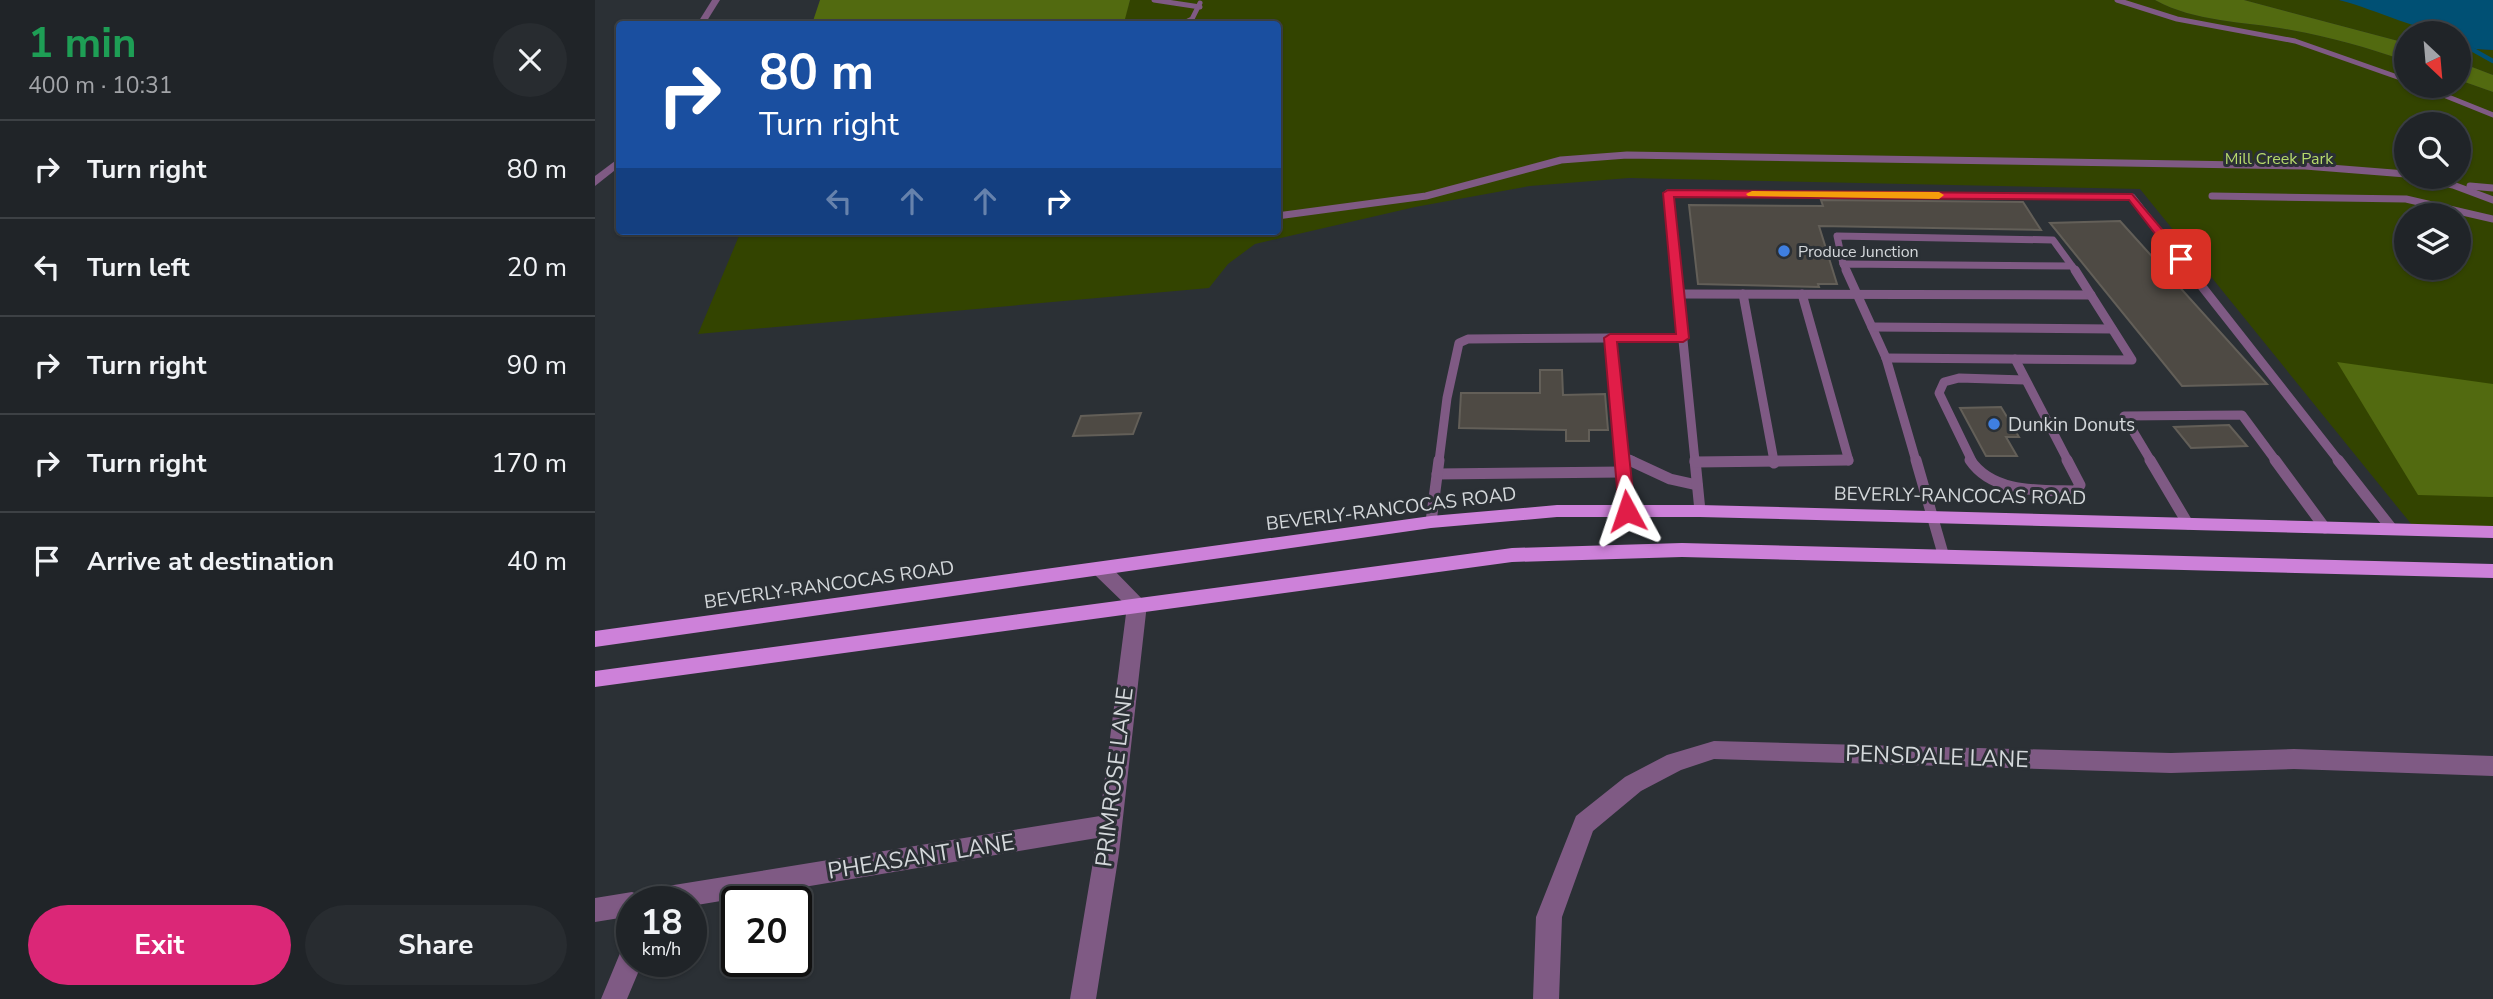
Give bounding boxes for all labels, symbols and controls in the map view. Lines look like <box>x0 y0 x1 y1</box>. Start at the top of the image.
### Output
text: 1 min <box>28 15 137 72</box>
north arrow <box>2394 21 2471 98</box>
map controls <box>2394 21 2471 280</box>
button: close <box>493 23 567 97</box>
text: 80 m <box>759 39 874 106</box>
icon: right <box>644 49 735 140</box>
text: 400 m · 10:31 <box>28 70 173 101</box>
text: Turn right <box>759 103 899 146</box>
button: search <box>2394 112 2471 189</box>
park label: Mill Creek Park <box>2225 148 2334 170</box>
icon: right <box>28 150 66 188</box>
text: Turn right <box>87 152 206 187</box>
text: 80 m <box>507 152 567 187</box>
icon: left <box>820 182 858 220</box>
icon: ahead <box>893 182 931 220</box>
icon: ahead <box>966 182 1004 220</box>
icon: right <box>1039 182 1077 220</box>
button: layers <box>2394 203 2471 280</box>
pin <box>2151 229 2211 289</box>
icon: arrive <box>2162 240 2200 278</box>
place label: Produce Junction <box>1798 241 1919 263</box>
marker: Produce Junction <box>1776 243 1792 259</box>
icon: left <box>28 248 66 286</box>
text: Turn left <box>87 250 190 285</box>
text: 20 m <box>507 250 567 285</box>
icon: right <box>28 346 66 384</box>
text: Turn right <box>87 348 206 383</box>
text: 90 m <box>507 348 567 383</box>
place label: Dunkin Donuts <box>2008 412 2135 438</box>
marker: Dunkin Donuts <box>1986 416 2002 432</box>
icon: right <box>28 444 66 482</box>
text: Turn right <box>87 446 206 481</box>
text: 170 m <box>491 446 567 481</box>
position arrow <box>1590 474 1664 548</box>
street label: BEVERLY-RANCOCAS ROAD <box>1264 481 1518 537</box>
street label: BEVERLY-RANCOCAS ROAD <box>1834 481 2086 511</box>
icon: arrive <box>28 542 66 580</box>
text: Arrive at destination <box>87 544 334 579</box>
text: 40 m <box>507 544 567 579</box>
street label: BEVERLY-RANCOCAS ROAD <box>702 555 956 615</box>
street label: PRIMROSE LANE <box>1088 685 1141 869</box>
street label: PENSDALE LANE <box>1845 738 2029 775</box>
street label: PHEASANT LANE <box>825 826 1017 887</box>
speed limit sign: 20 <box>721 886 812 977</box>
text: 18 <box>640 899 683 946</box>
button: Exit <box>28 905 291 985</box>
button: Share <box>305 905 567 985</box>
text: km/h <box>642 937 681 961</box>

